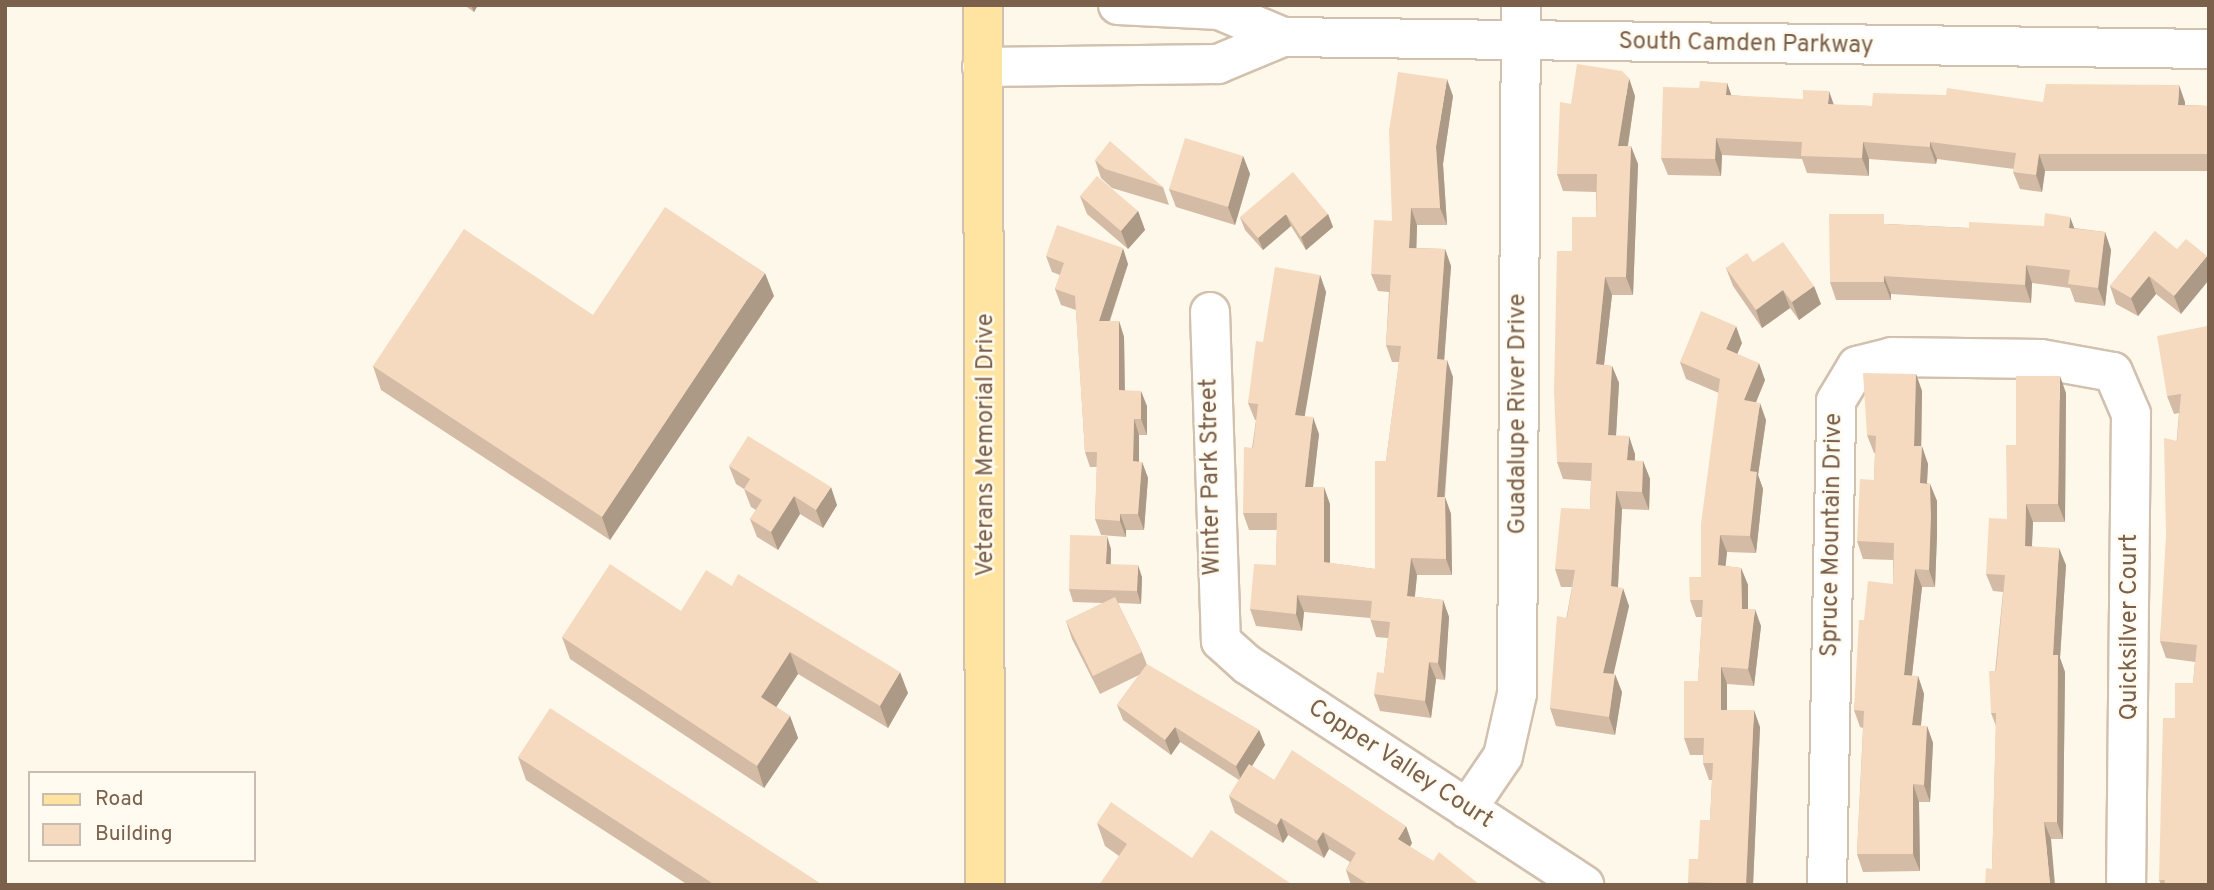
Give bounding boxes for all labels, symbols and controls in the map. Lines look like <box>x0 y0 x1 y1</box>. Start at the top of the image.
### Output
street label: South Camden Parkway <box>1618 28 1874 62</box>
street label: Guadalupe River Drive <box>1505 294 1533 534</box>
street label: Veterans Memorial Drive <box>973 313 1001 577</box>
street label: Winter Park Street <box>1196 378 1228 576</box>
street label: Spruce Mountain Drive <box>1816 413 1850 657</box>
street label: Quicksilver Court <box>2117 534 2145 720</box>
street label: Copper Valley Court <box>1302 694 1498 836</box>
legend <box>28 771 256 862</box>
text: Road <box>95 786 144 813</box>
text: Building <box>95 821 173 848</box>

